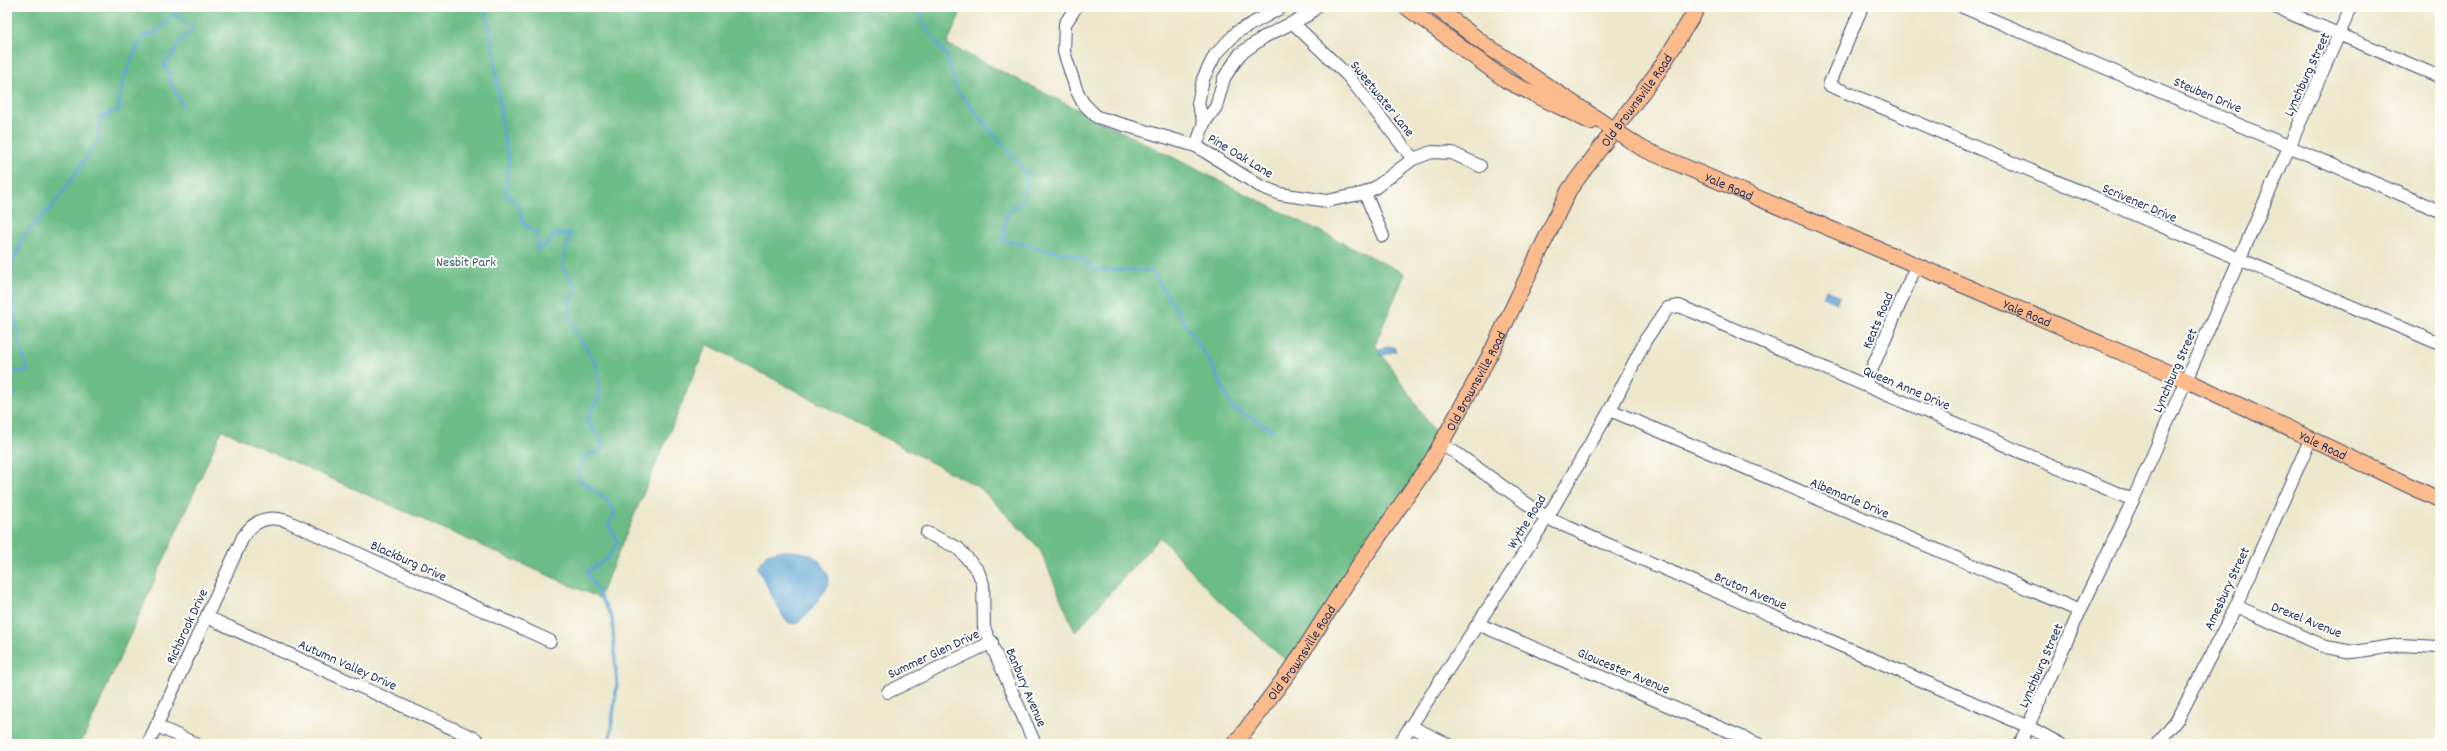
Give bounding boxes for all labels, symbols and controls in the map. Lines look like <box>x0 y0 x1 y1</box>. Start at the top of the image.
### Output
street label: Lynchburg Street <box>2280 30 2336 120</box>
street label: Old Brownsville Road <box>1597 50 1679 152</box>
street label: Sweetwater Lane <box>1344 57 1418 142</box>
street label: Steuben Drive <box>2170 72 2244 119</box>
street label: Pine Oak Lane <box>1203 129 1277 184</box>
street label: Yale Road <box>1701 168 1756 207</box>
street label: Scrivener Drive <box>2099 179 2180 229</box>
park label: Nesbit Park <box>436 253 496 273</box>
street label: Keats Road <box>1858 289 1900 352</box>
street label: Yale Road <box>2000 295 2054 334</box>
street label: Lynchburg Street <box>2148 325 2203 416</box>
street label: Old Brownsville Road <box>1442 328 1512 436</box>
street label: Queen Anne Drive <box>1859 361 1953 416</box>
street label: Yale Road <box>2295 427 2350 466</box>
street label: Albemarle Drive <box>1807 473 1892 525</box>
street label: Wythe Road <box>1503 491 1552 553</box>
street label: Blackburg Drive <box>367 536 449 588</box>
street label: Amesbury Street <box>2200 544 2256 634</box>
street label: Bruton Avenue <box>1711 568 1790 616</box>
street label: Richbrook Drive <box>162 586 214 668</box>
street label: Drexel Avenue <box>2268 598 2345 644</box>
street label: Old Brownsville Road <box>1263 602 1342 705</box>
street label: Lynchburg Street <box>2014 620 2069 711</box>
street label: Summer Glen Drive <box>885 625 983 685</box>
street label: Autumn Valley Drive <box>295 635 400 697</box>
street label: Gloucester Avenue <box>1574 643 1672 700</box>
street label: Banbury Avenue <box>1000 645 1051 730</box>

